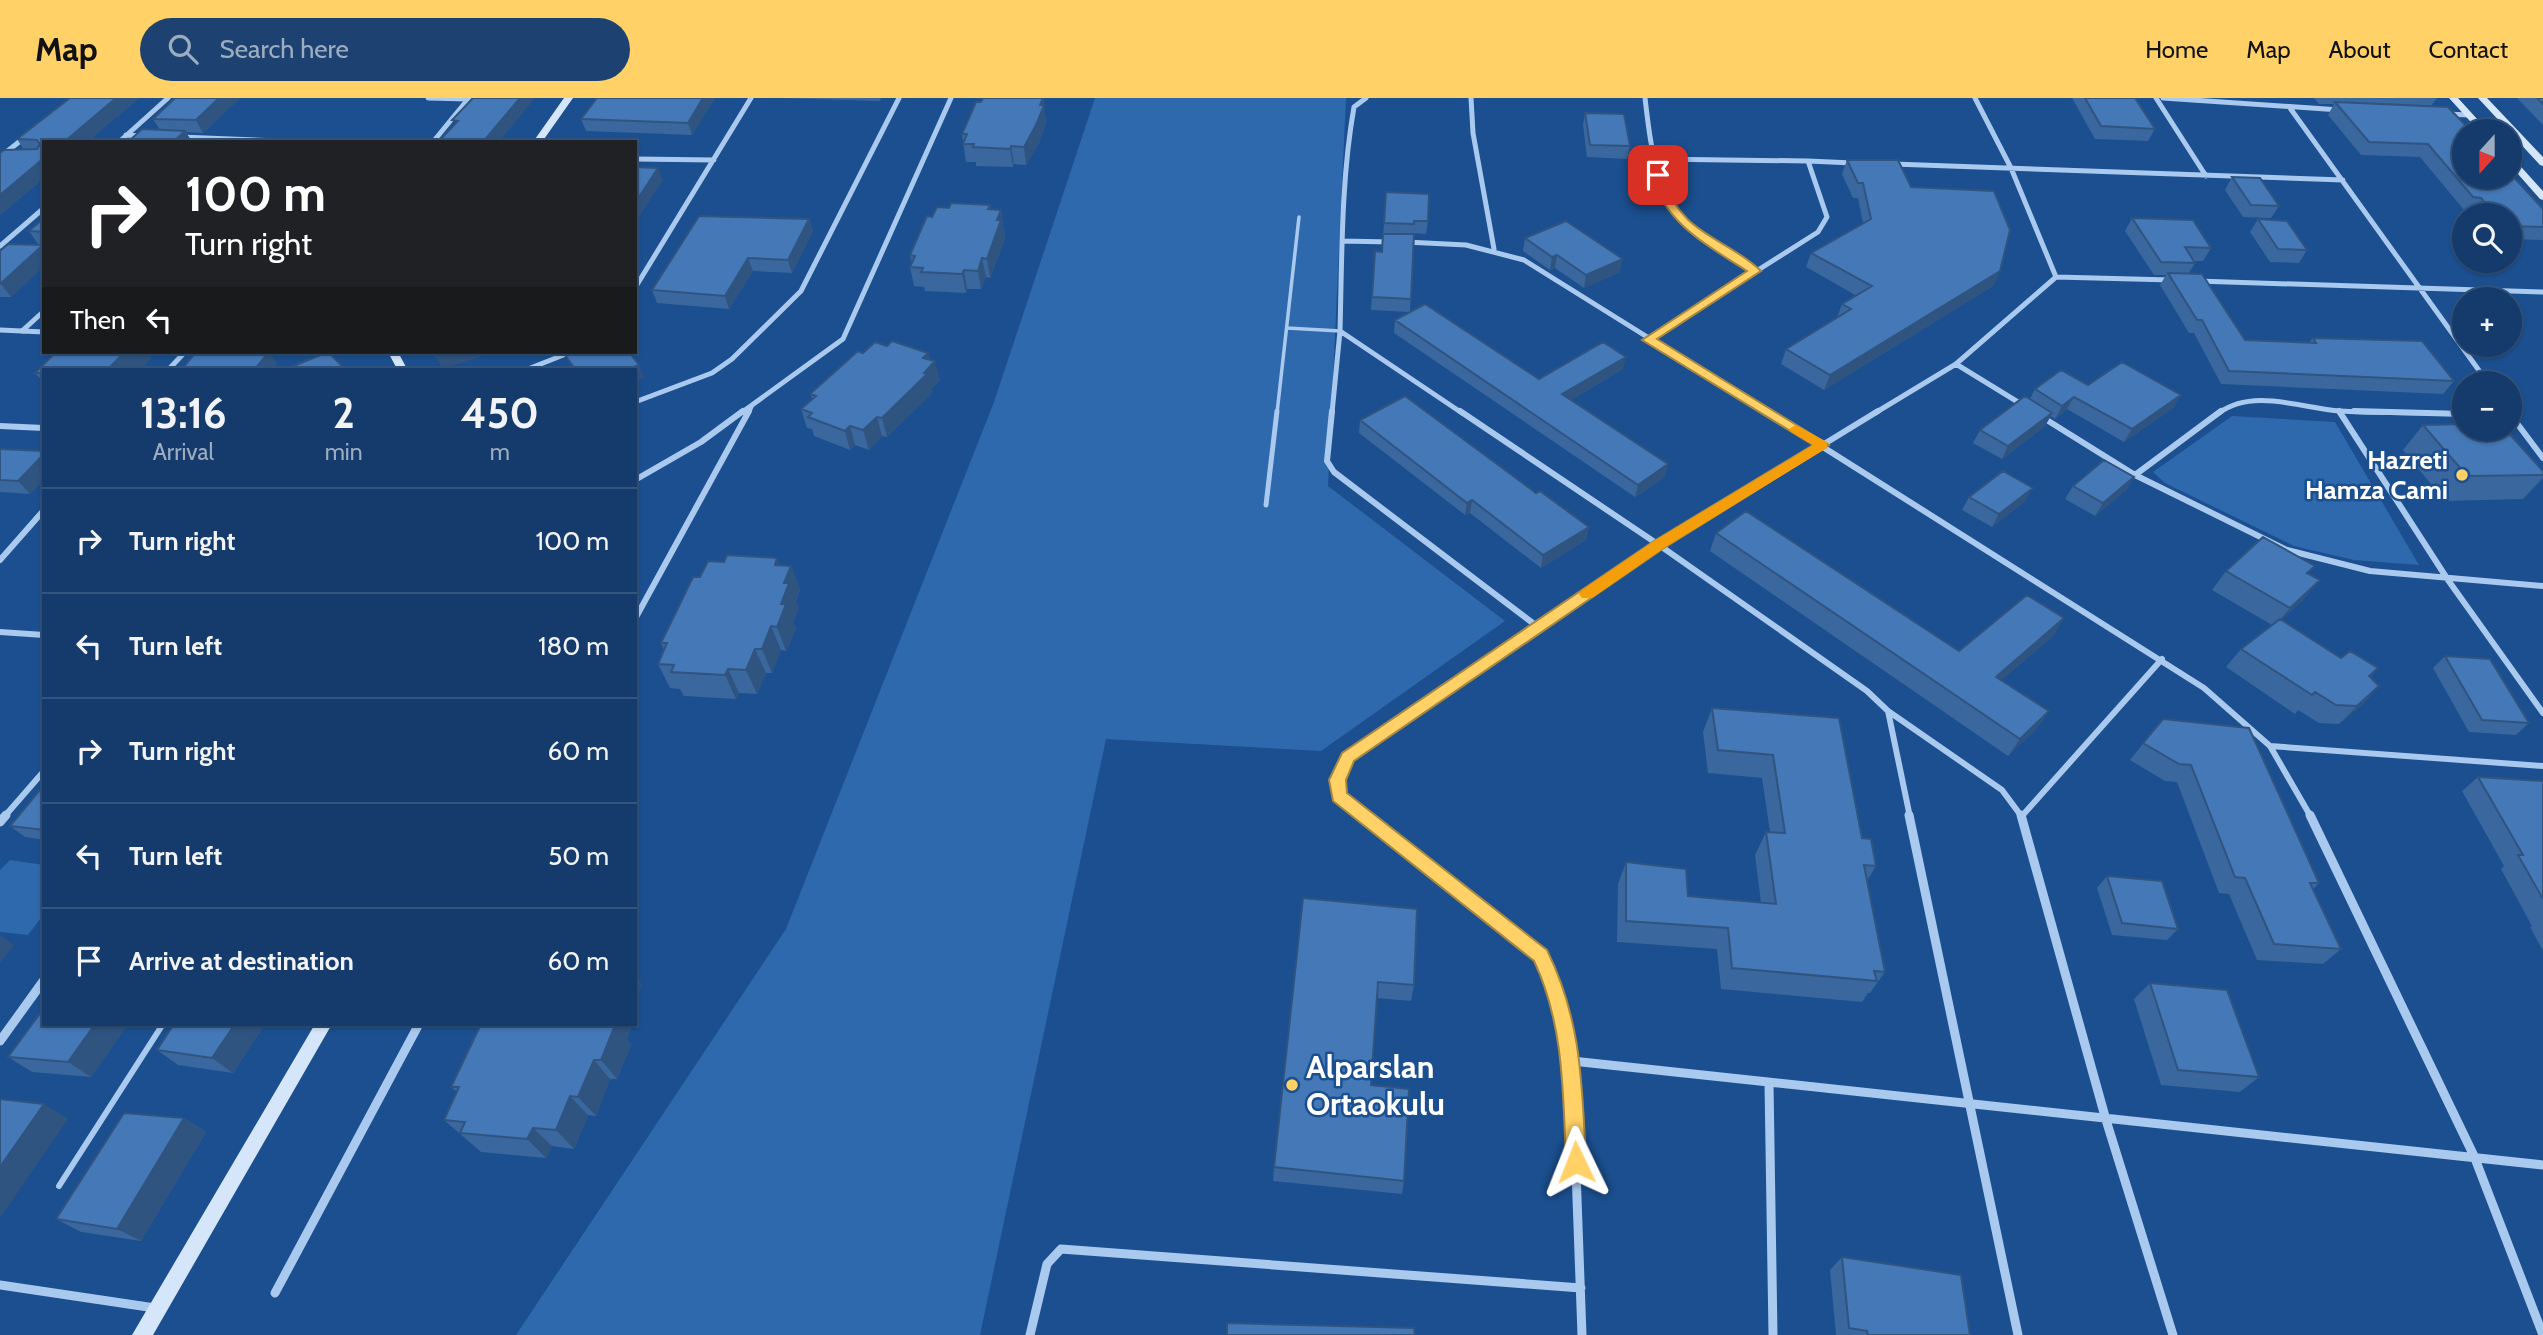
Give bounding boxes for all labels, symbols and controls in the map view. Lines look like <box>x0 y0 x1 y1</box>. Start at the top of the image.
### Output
search box <box>140 18 630 81</box>
text: Map <box>35 29 98 69</box>
icon: search <box>164 30 202 68</box>
text: Search here <box>220 33 349 65</box>
text: Home <box>2145 35 2208 64</box>
text: Map <box>2246 35 2291 64</box>
text: About <box>2329 35 2391 64</box>
text: Contact <box>2429 35 2508 64</box>
north arrow <box>2452 119 2522 189</box>
map controls <box>2452 119 2522 441</box>
pin <box>1628 145 1688 205</box>
icon: arrive <box>1639 156 1677 194</box>
text: 100 m <box>185 164 326 223</box>
icon: right <box>70 168 161 259</box>
button: search <box>2452 203 2522 273</box>
text: Turn right <box>185 224 312 263</box>
button: + <box>2452 287 2522 357</box>
icon: left <box>140 301 178 339</box>
text: Then <box>70 304 126 336</box>
button: − <box>2452 371 2522 441</box>
text: 13:16 <box>140 387 227 439</box>
text: 2 <box>333 387 355 439</box>
text: 450 <box>461 387 539 439</box>
text: Arrival <box>153 438 214 466</box>
text: min <box>325 438 363 466</box>
text: m <box>490 438 510 466</box>
place label: Hazreti Hamza Cami <box>2305 444 2448 506</box>
marker: Hazreti Hamza Cami <box>2454 467 2470 483</box>
icon: right <box>70 522 108 560</box>
text: Turn right <box>129 525 235 557</box>
text: 100 m <box>536 525 609 557</box>
icon: left <box>70 627 108 665</box>
text: Turn left <box>129 630 222 662</box>
text: 180 m <box>538 630 609 662</box>
icon: right <box>70 732 108 770</box>
text: Turn right <box>129 735 235 767</box>
text: 60 m <box>547 735 609 767</box>
icon: left <box>70 837 108 875</box>
text: Turn left <box>129 840 222 872</box>
text: 50 m <box>548 840 609 872</box>
icon: arrive <box>70 942 108 980</box>
text: Arrive at destination <box>129 945 354 977</box>
text: 60 m <box>547 945 609 977</box>
place label: Alparslan Ortaokulu <box>1306 1047 1445 1123</box>
marker: Alparslan Ortaokulu <box>1284 1077 1300 1093</box>
position arrow <box>1539 1125 1613 1199</box>

